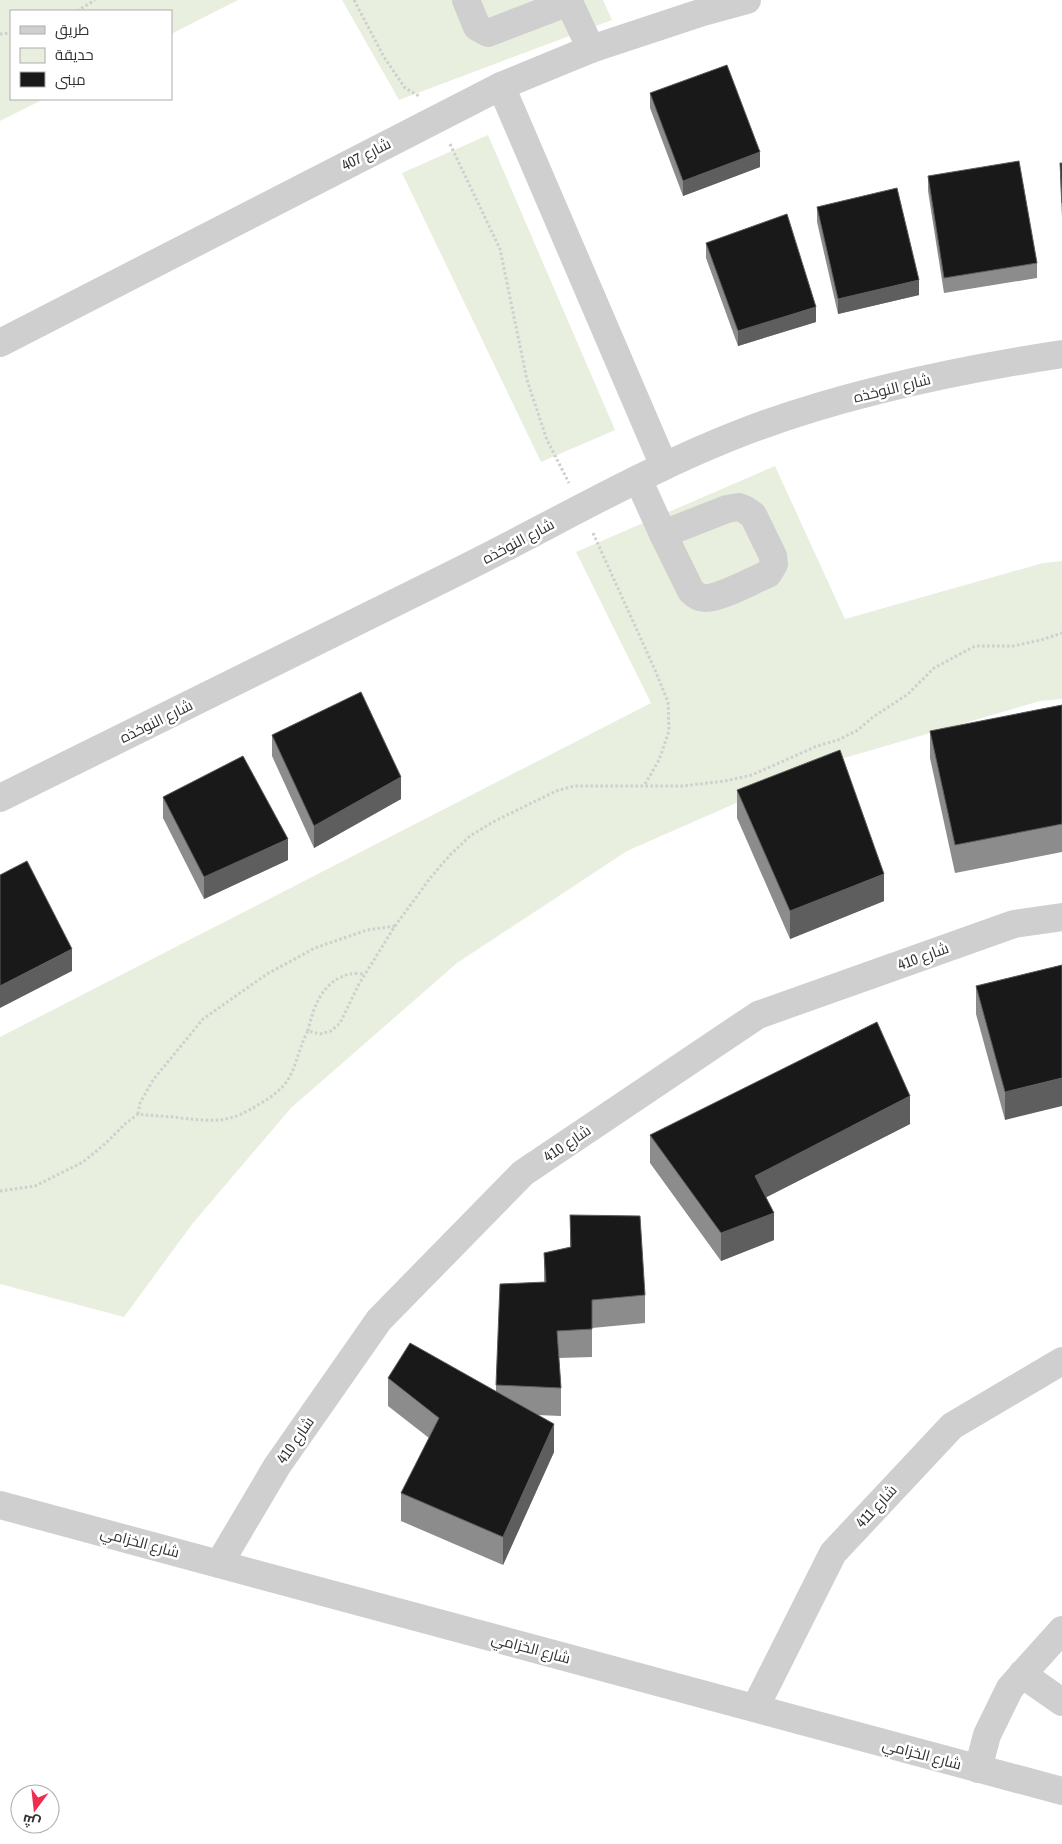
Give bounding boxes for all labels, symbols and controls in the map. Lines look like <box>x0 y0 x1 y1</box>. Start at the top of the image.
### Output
legend <box>10 10 172 100</box>
text: طريق <box>55 19 89 40</box>
text: حديقة <box>55 44 94 65</box>
text: مبنى <box>55 69 86 90</box>
street label: شارع 407 <box>338 133 395 176</box>
street label: شارع النوخذه <box>851 368 933 409</box>
street label: شارع النوخذه <box>478 513 558 570</box>
street label: شارع النوخذه <box>116 694 196 749</box>
street label: شارع 410 <box>894 937 952 976</box>
street label: شارع 410 <box>539 1119 595 1167</box>
street label: شارع 410 <box>271 1412 320 1468</box>
street label: شارع 411 <box>851 1480 902 1533</box>
street label: شارع الخزامي <box>98 1521 182 1565</box>
street label: شارع الخزامي <box>489 1627 573 1671</box>
street label: شارع الخزامي <box>880 1733 964 1777</box>
north arrow <box>10 1784 60 1834</box>
text: ش <box>21 1811 43 1833</box>

